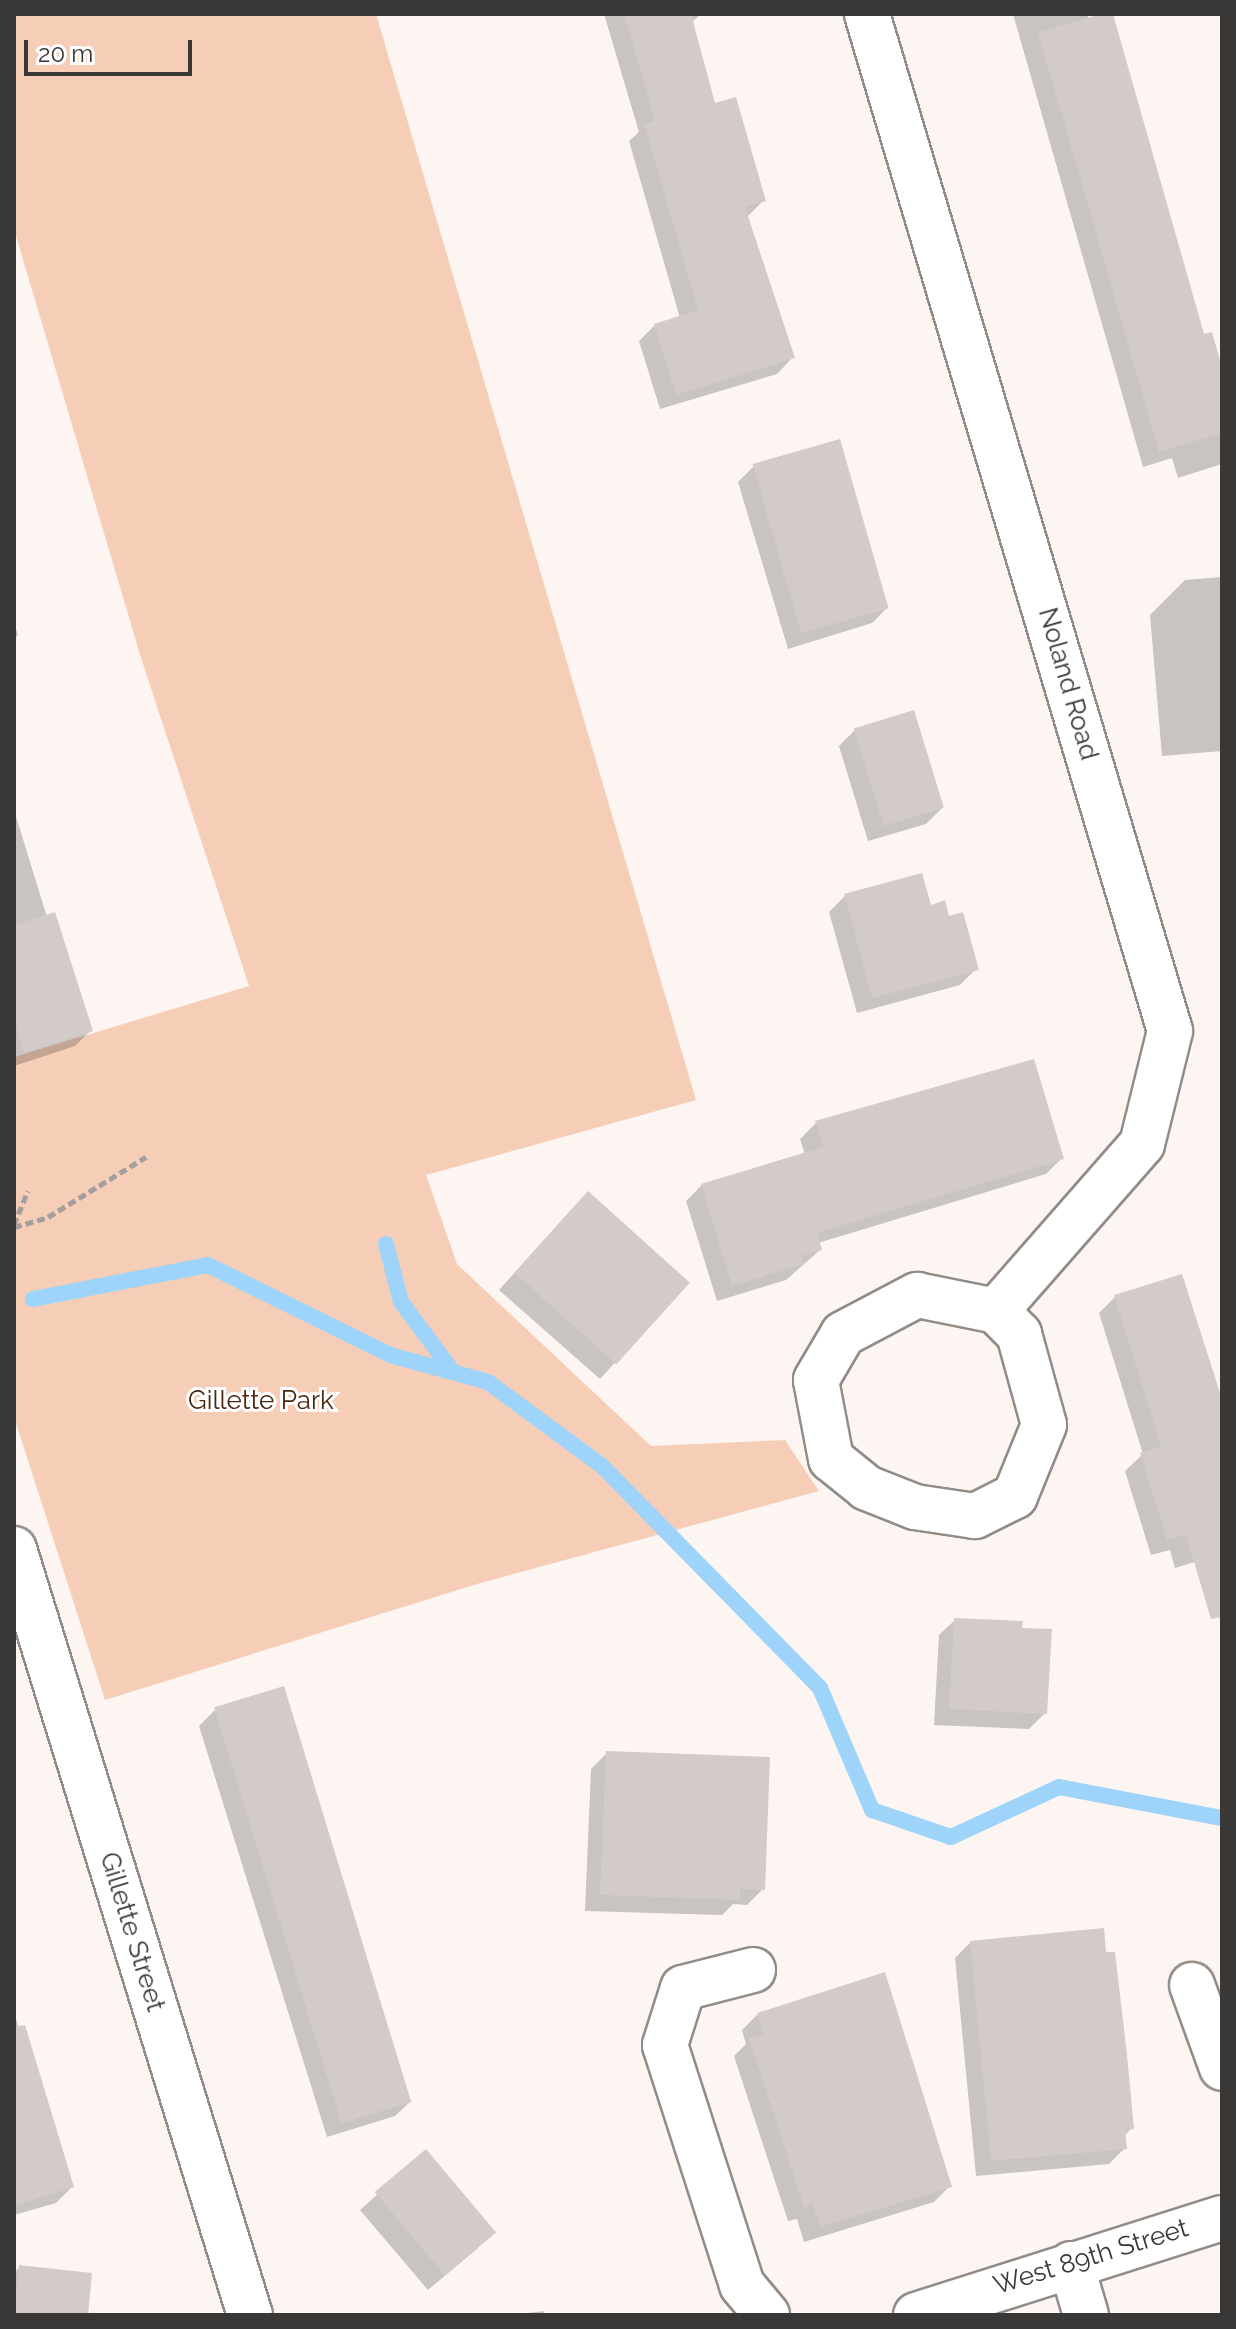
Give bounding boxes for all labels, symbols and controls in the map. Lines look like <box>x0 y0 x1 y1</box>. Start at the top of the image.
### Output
scale bar <box>28 24 196 74</box>
text: 20 m <box>38 39 93 68</box>
street label: Noland Road <box>1031 604 1105 764</box>
park label: Gillette Park <box>188 1385 334 1417</box>
street label: Gillette Street <box>93 1849 171 2015</box>
street label: West 89th Street <box>990 2213 1192 2301</box>

